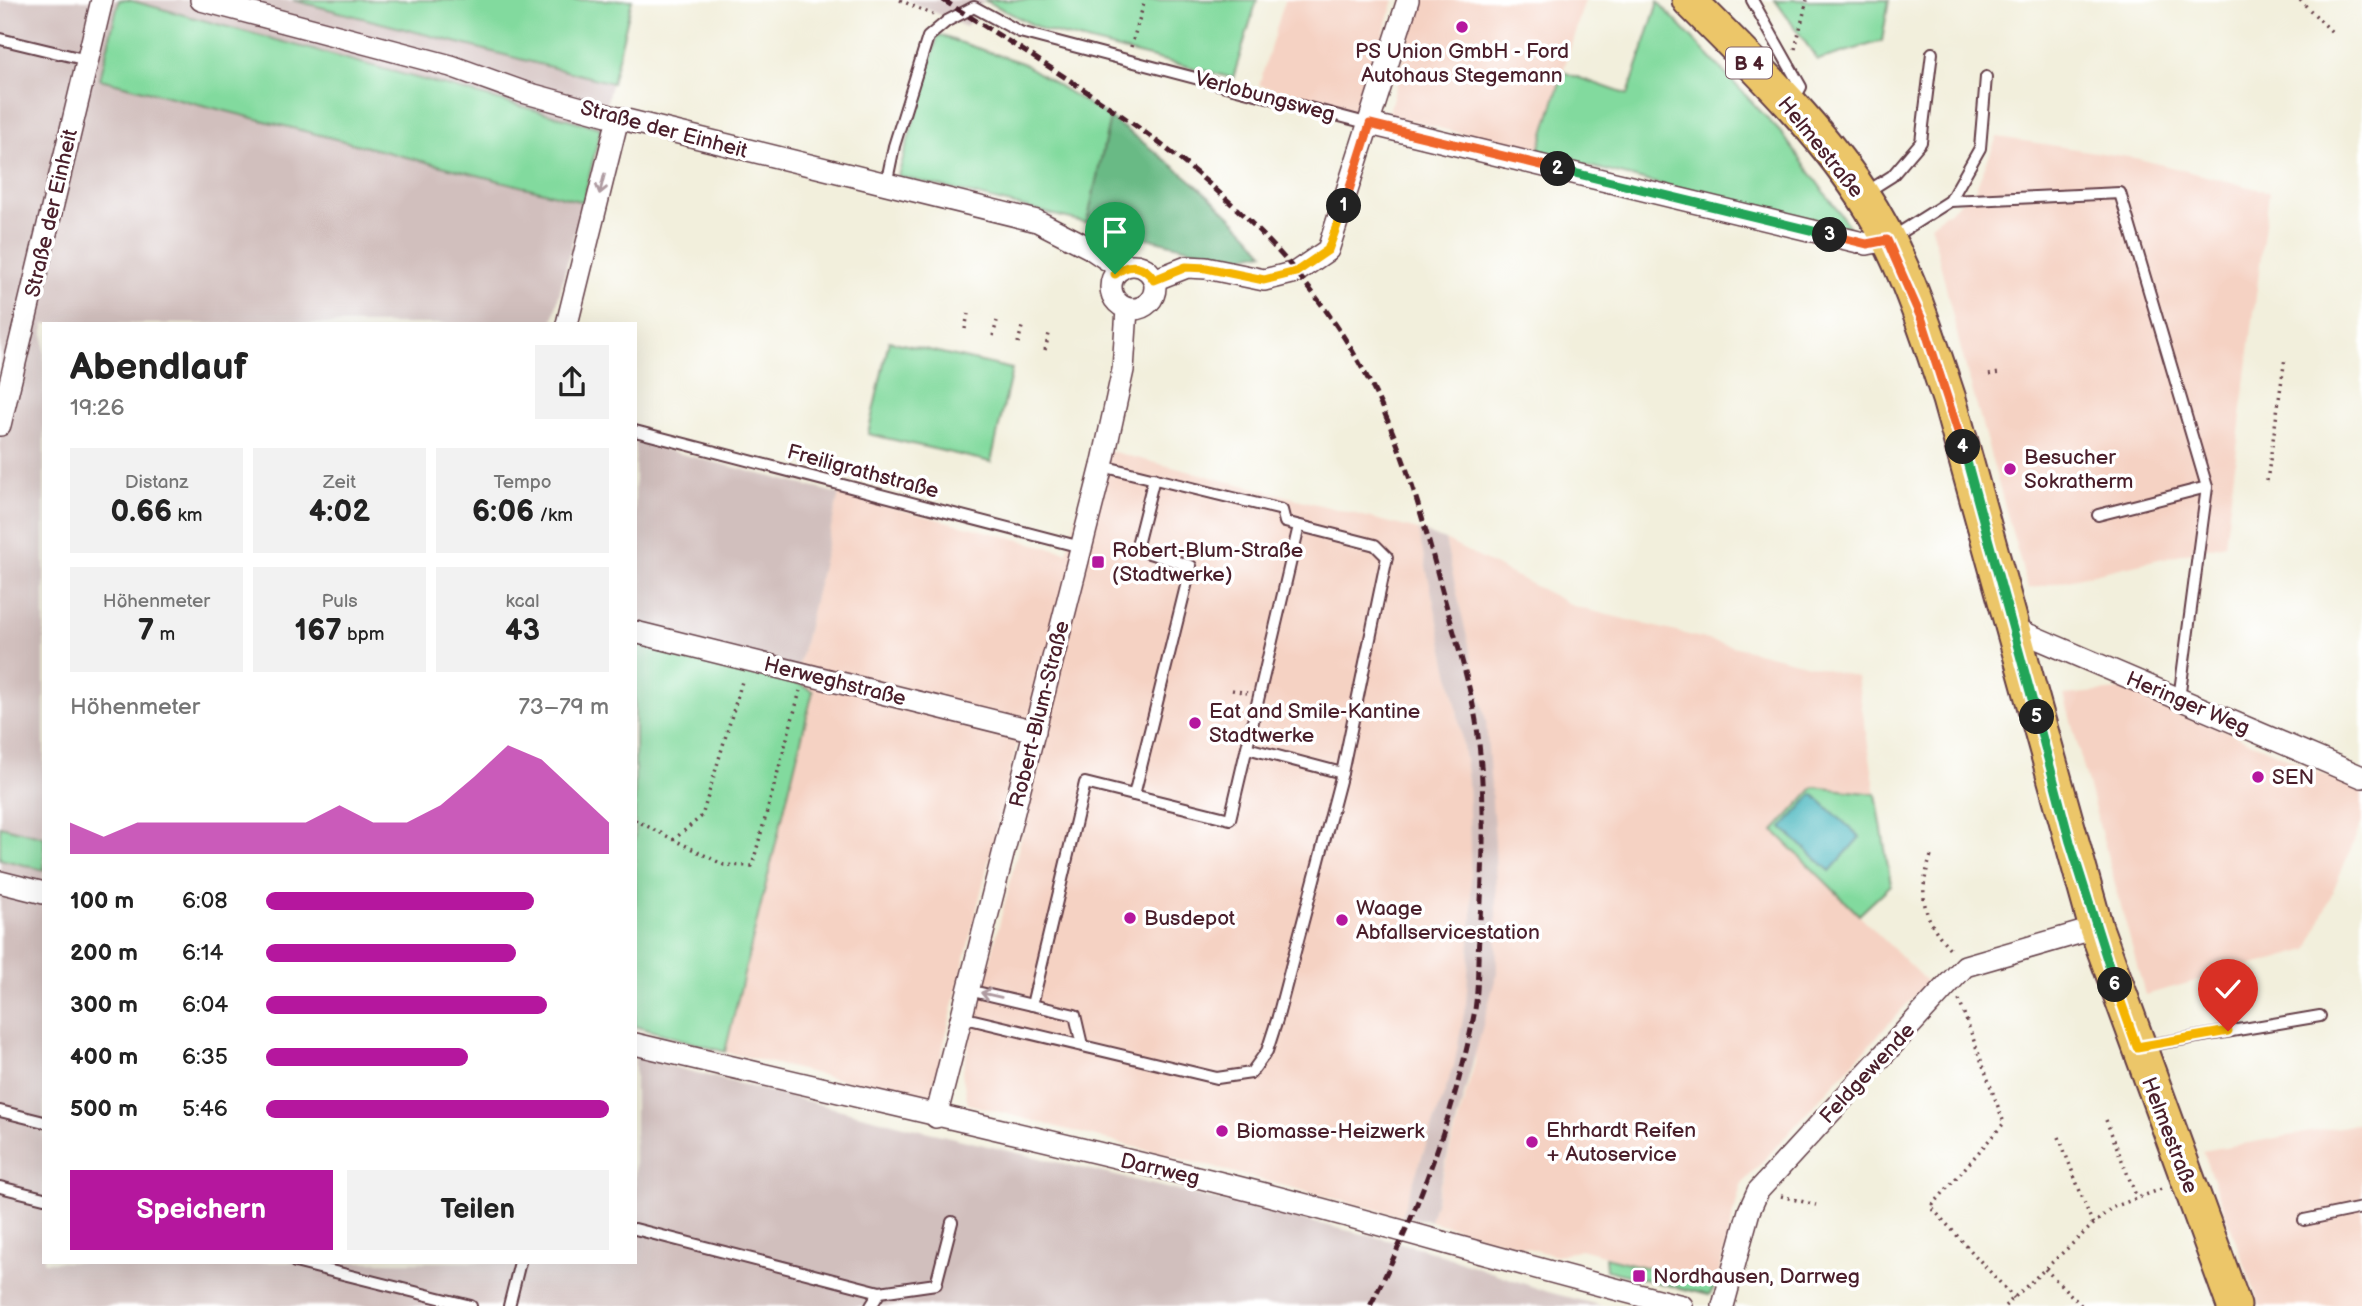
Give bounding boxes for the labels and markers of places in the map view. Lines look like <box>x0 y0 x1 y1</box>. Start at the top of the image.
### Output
marker: PS Union GmbH - Ford Autohaus Stegemann <box>1454 19 1470 35</box>
place label: PS Union GmbH - Ford Autohaus Stegemann <box>1355 39 1569 88</box>
pin: 2 <box>1540 152 1576 186</box>
pin: 1 <box>1326 188 1362 224</box>
pin <box>1085 202 1145 274</box>
pin: 3 <box>1812 218 1848 252</box>
pin: 4 <box>1946 430 1980 464</box>
place label: Besucher Sokratherm <box>2024 445 2133 494</box>
marker: Besucher Sokratherm <box>2002 461 2018 477</box>
place label: Robert-Blum-Straße (Stadtwerke) <box>1112 538 1303 587</box>
marker: Robert-Blum-Straße (Stadtwerke) <box>1090 554 1106 570</box>
place label: Eat and Smile-Kantine Stadtwerke <box>1209 699 1420 748</box>
pin: 5 <box>2020 700 2054 734</box>
marker: Eat and Smile-Kantine Stadtwerke <box>1187 715 1203 731</box>
place label: SEN <box>2272 765 2314 790</box>
marker: SEN <box>2250 769 2266 785</box>
place label: Waage Abfallservicestation <box>1356 896 1540 945</box>
place label: Busdepot <box>1144 906 1236 931</box>
marker: Busdepot <box>1122 910 1138 926</box>
marker: Waage Abfallservicestation <box>1334 912 1350 928</box>
pin <box>2198 959 2258 1031</box>
pin: 6 <box>2098 968 2132 1002</box>
place label: Ehrhardt Reifen + Autoservice <box>1546 1118 1696 1167</box>
place label: Biomasse-Heizwerk <box>1236 1119 1425 1144</box>
marker: Biomasse-Heizwerk <box>1214 1123 1230 1139</box>
marker: Ehrhardt Reifen + Autoservice <box>1524 1134 1540 1150</box>
place label: Nordhausen, Darrweg <box>1653 1264 1860 1289</box>
marker: Nordhausen, Darrweg <box>1631 1268 1647 1284</box>

